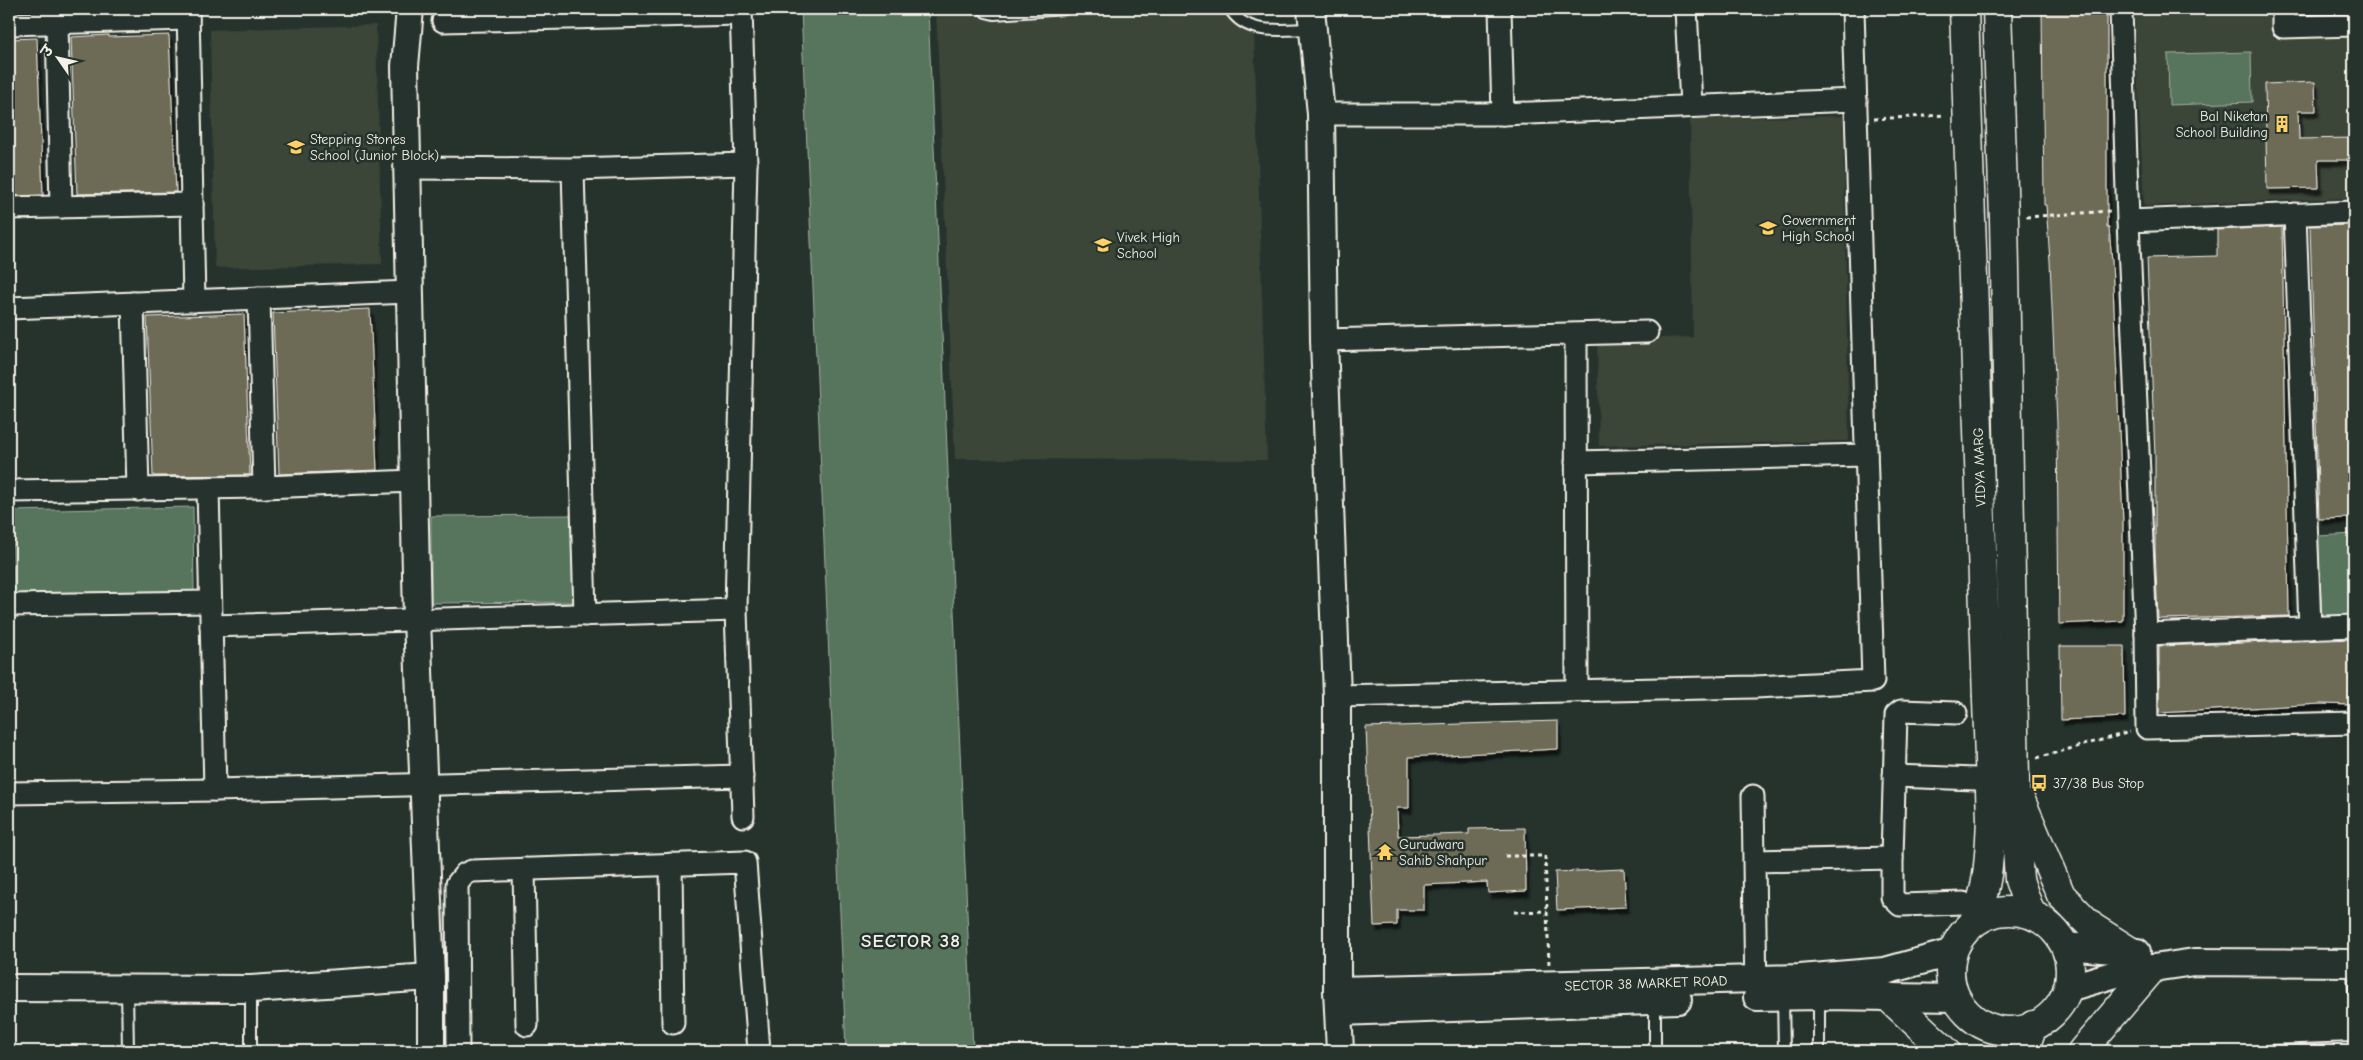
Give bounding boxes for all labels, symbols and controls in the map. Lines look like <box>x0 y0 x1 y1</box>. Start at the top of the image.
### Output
north arrow <box>32 32 82 82</box>
text: उ <box>37 41 58 61</box>
place label: Bal Niketan School Building <box>2176 108 2268 141</box>
building icon: Bal Niketan School Building <box>2272 114 2292 134</box>
place label: Stepping Stones School (Junior Block) <box>310 131 439 164</box>
school or university icon: Stepping Stones School (Junior Block) <box>286 137 306 157</box>
place label: Government High School <box>1782 212 1856 245</box>
school or university icon: Government High School <box>1758 218 1778 238</box>
place label: Vivek High School <box>1117 229 1180 262</box>
school or university icon: Vivek High School <box>1093 235 1113 255</box>
street label: VIDYA MARG <box>1970 427 1989 507</box>
bus stop icon: 37/38 Bus Stop <box>2029 773 2049 793</box>
place label: 37/38 Bus Stop <box>2053 775 2144 792</box>
place label: Gurudwara Sahib Shahpur <box>1399 836 1487 869</box>
temple icon: Gurudwara Sahib Shahpur <box>1375 842 1395 862</box>
district label: SECTOR 38 <box>861 930 961 952</box>
street label: SECTOR 38 MARKET ROAD <box>1564 972 1728 995</box>

